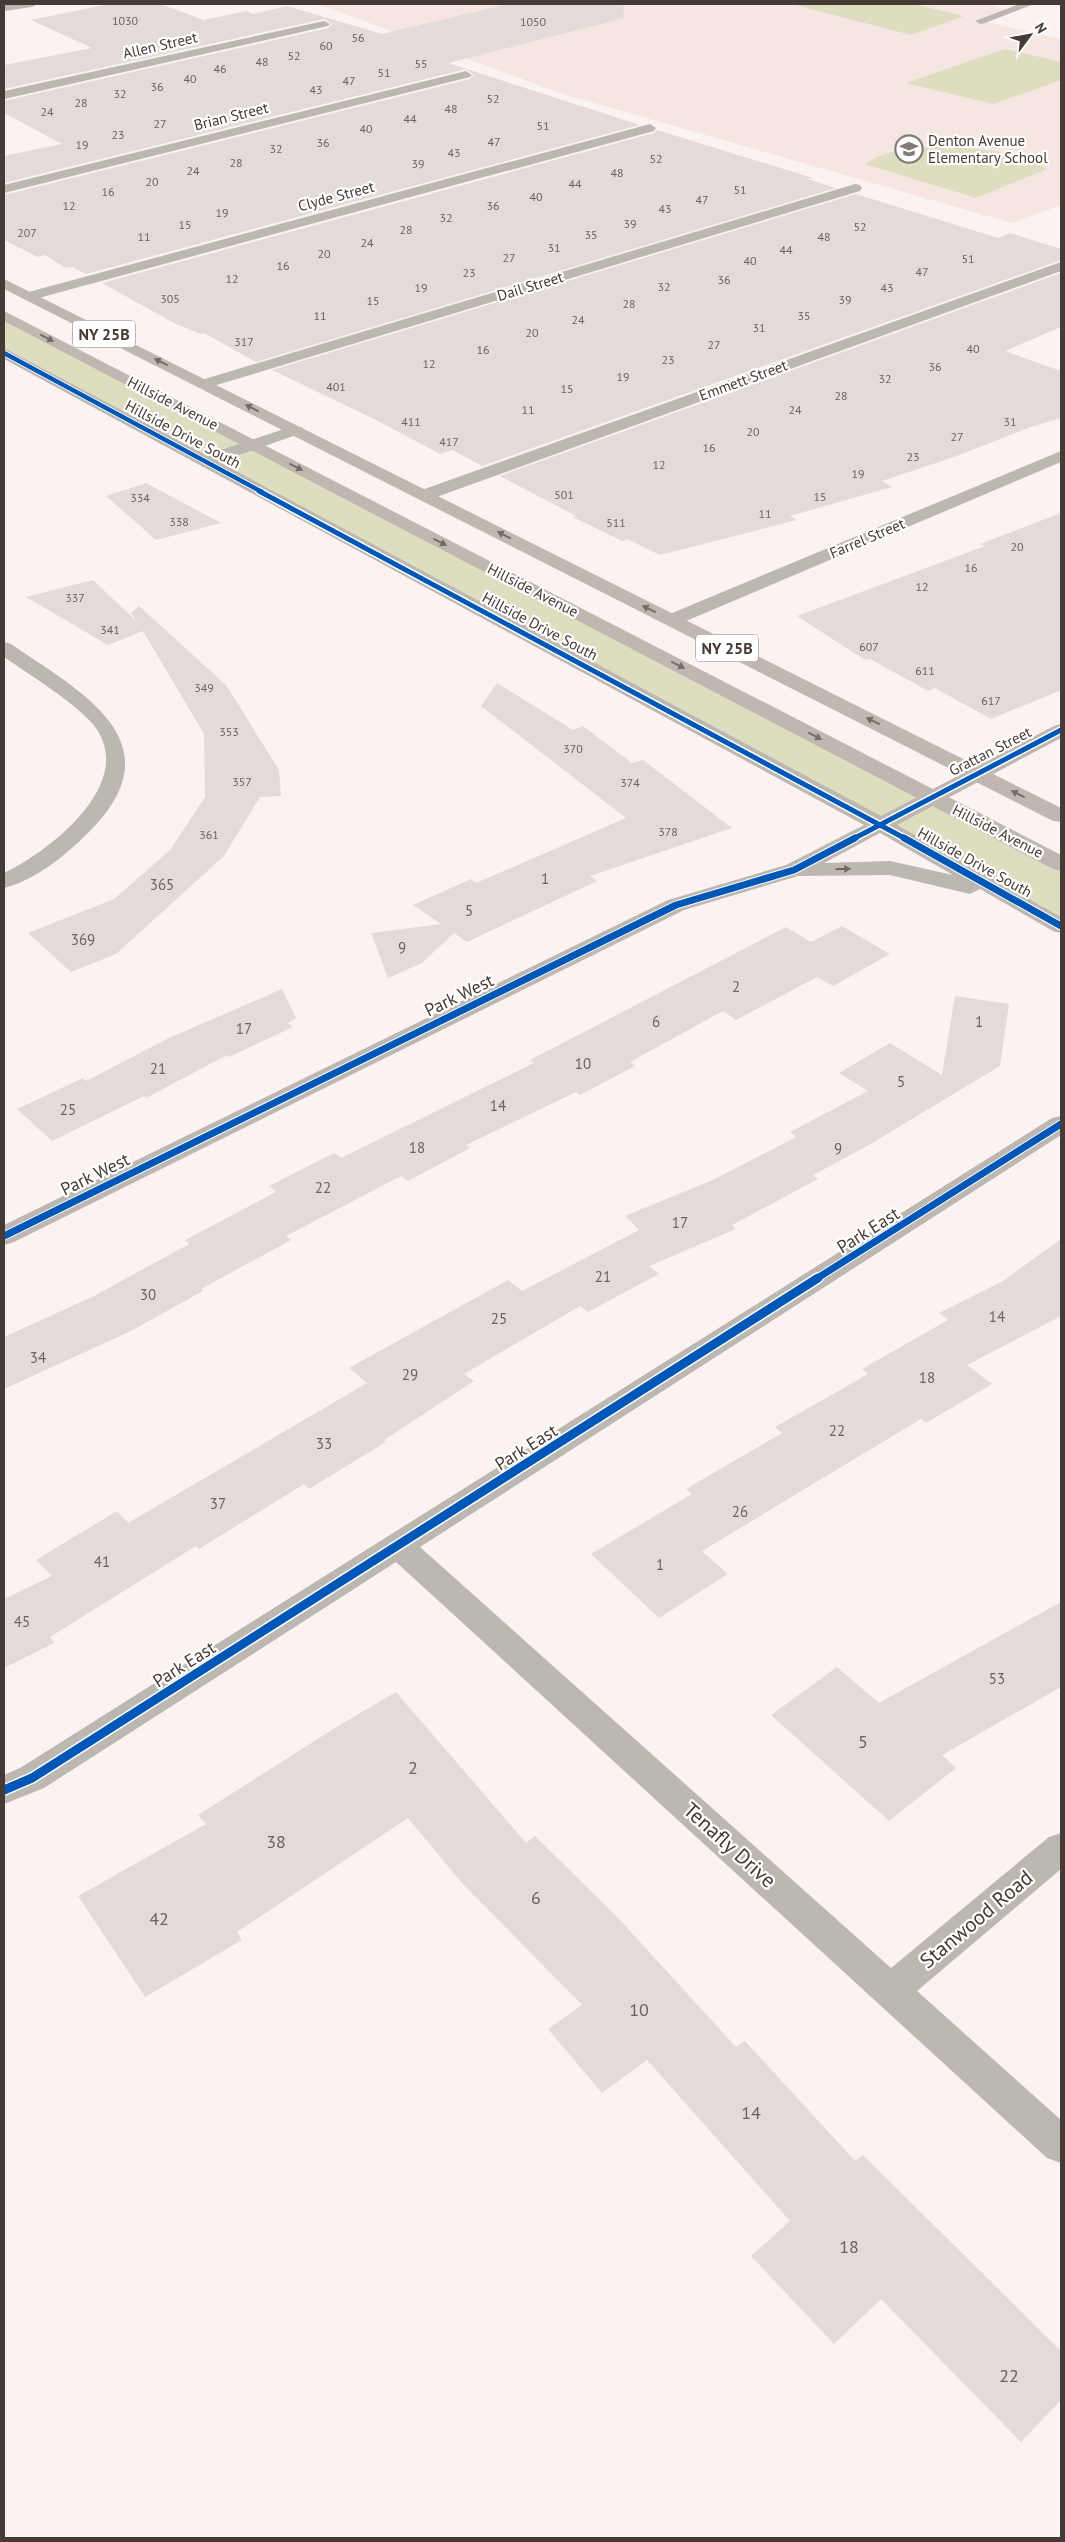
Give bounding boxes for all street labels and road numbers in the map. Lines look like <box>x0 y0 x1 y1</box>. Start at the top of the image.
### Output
street label: Allen Street <box>121 27 199 63</box>
street label: Brian Street <box>192 98 270 134</box>
street label: Clyde Street <box>296 177 376 215</box>
street label: Dail Street <box>495 267 565 305</box>
road number: NY 25B <box>73 320 135 348</box>
street label: Emmett Street <box>696 355 790 405</box>
street label: Hillside Avenue <box>124 372 222 434</box>
street label: Hillside Drive South <box>122 396 244 472</box>
street label: Farrel Street <box>827 514 907 562</box>
street label: Hillside Avenue <box>484 559 582 621</box>
street label: Hillside Drive South <box>479 588 601 664</box>
road number: NY 25B <box>696 634 758 661</box>
street label: Grattan Street <box>946 722 1034 780</box>
street label: Hillside Avenue <box>949 800 1047 862</box>
street label: Hillside Drive South <box>914 823 1036 901</box>
street label: Park West <box>421 968 497 1022</box>
street label: Park West <box>57 1147 133 1201</box>
street label: Park East <box>832 1202 904 1258</box>
street label: Park East <box>490 1419 562 1475</box>
street label: Park East <box>148 1636 220 1692</box>
street label: Tenafly Drive <box>678 1796 782 1894</box>
street label: Stanwood Road <box>914 1864 1038 1974</box>

